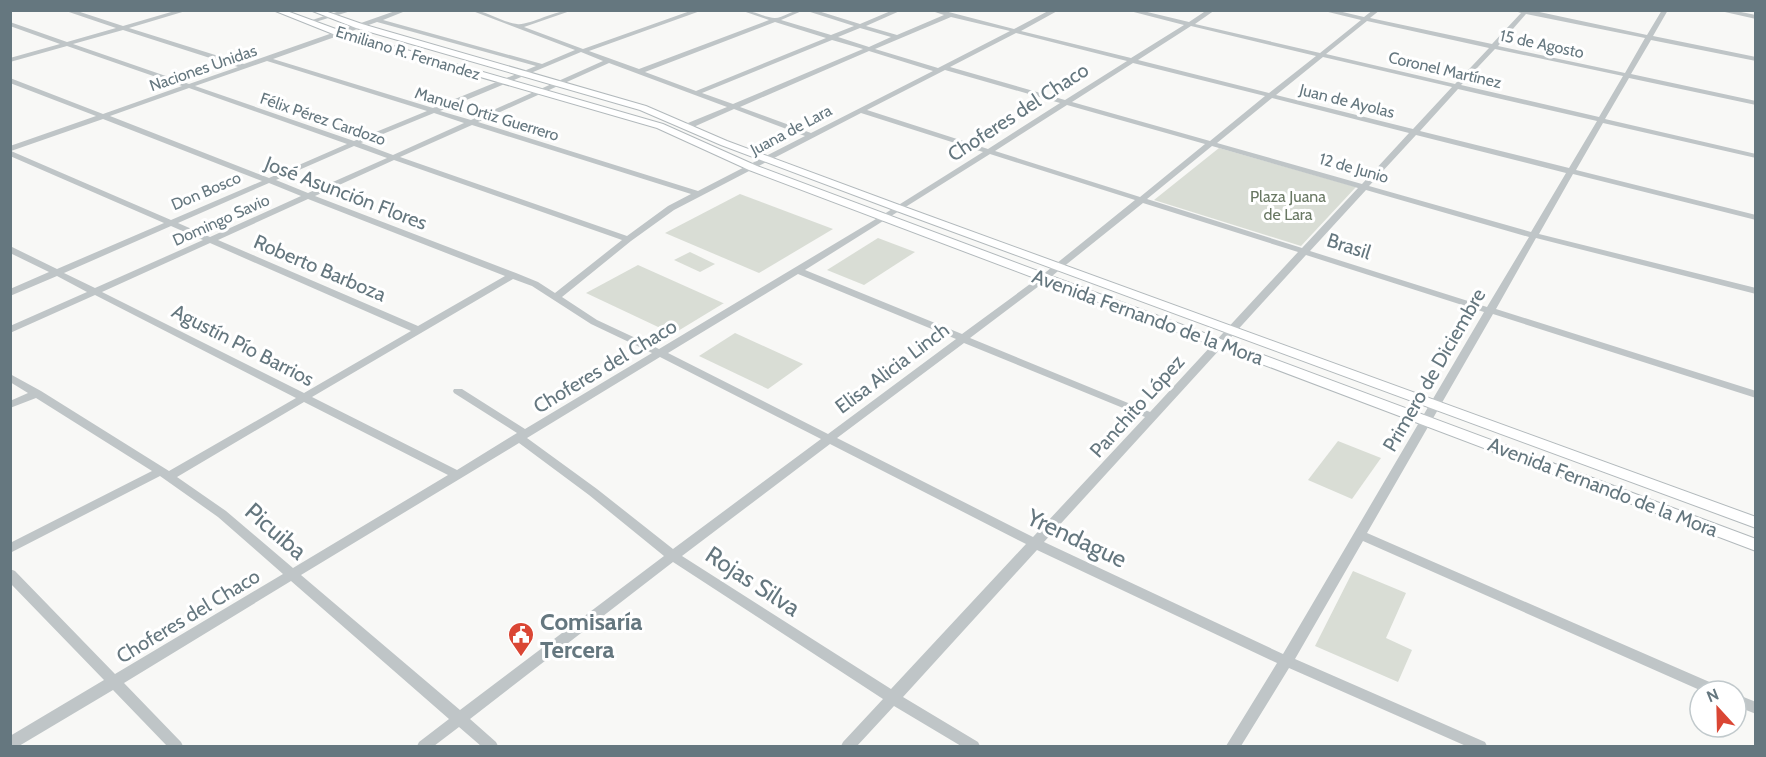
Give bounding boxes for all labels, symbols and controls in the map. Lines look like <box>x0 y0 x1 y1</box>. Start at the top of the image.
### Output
street label: Emiliano R. Fernandez <box>333 22 483 84</box>
street label: 15 de Agosto <box>1498 26 1586 62</box>
street label: Naciones Unidas <box>147 41 260 95</box>
street label: Coronel Martínez <box>1387 48 1504 92</box>
street label: Choferes del Chaco <box>943 58 1093 166</box>
street label: Juan de Ayolas <box>1297 80 1397 122</box>
street label: Manuel Ortiz Guerrero <box>413 83 562 145</box>
street label: Félix Pérez Cardozo <box>258 89 388 149</box>
street label: Juana de Lara <box>746 101 835 160</box>
street label: 12 de Junio <box>1317 149 1391 187</box>
street label: José Asunción Flores <box>261 151 430 235</box>
street label: Don Bosco <box>168 168 244 214</box>
park label: Plaza Juana de Lara <box>1250 187 1326 224</box>
street label: Domingo Savio <box>170 190 272 250</box>
street label: Brasil <box>1324 228 1374 264</box>
street label: Roberto Barboza <box>250 229 390 307</box>
street label: Avenida Fernando de la Mora <box>1029 264 1267 370</box>
street label: Primero de Diciembre <box>1378 284 1490 456</box>
street label: Agustín Pío Barrios <box>168 299 318 391</box>
street label: Choferes del Chaco <box>529 314 681 418</box>
street label: Elisa Alicia Linch <box>830 317 954 419</box>
street label: Panchito López <box>1085 350 1189 462</box>
street label: Avenida Fernando de la Mora <box>1485 432 1722 542</box>
street label: Picuiba <box>239 496 313 566</box>
street label: Yrendague <box>1022 502 1131 574</box>
street label: Rojas Silva <box>700 540 806 623</box>
street label: Choferes del Chaco <box>112 564 264 668</box>
place label: Comisaría Tercera <box>540 607 642 664</box>
public building icon: Comisaría Tercera <box>506 620 536 658</box>
north arrow <box>1688 679 1748 739</box>
text: N <box>1704 685 1721 706</box>

